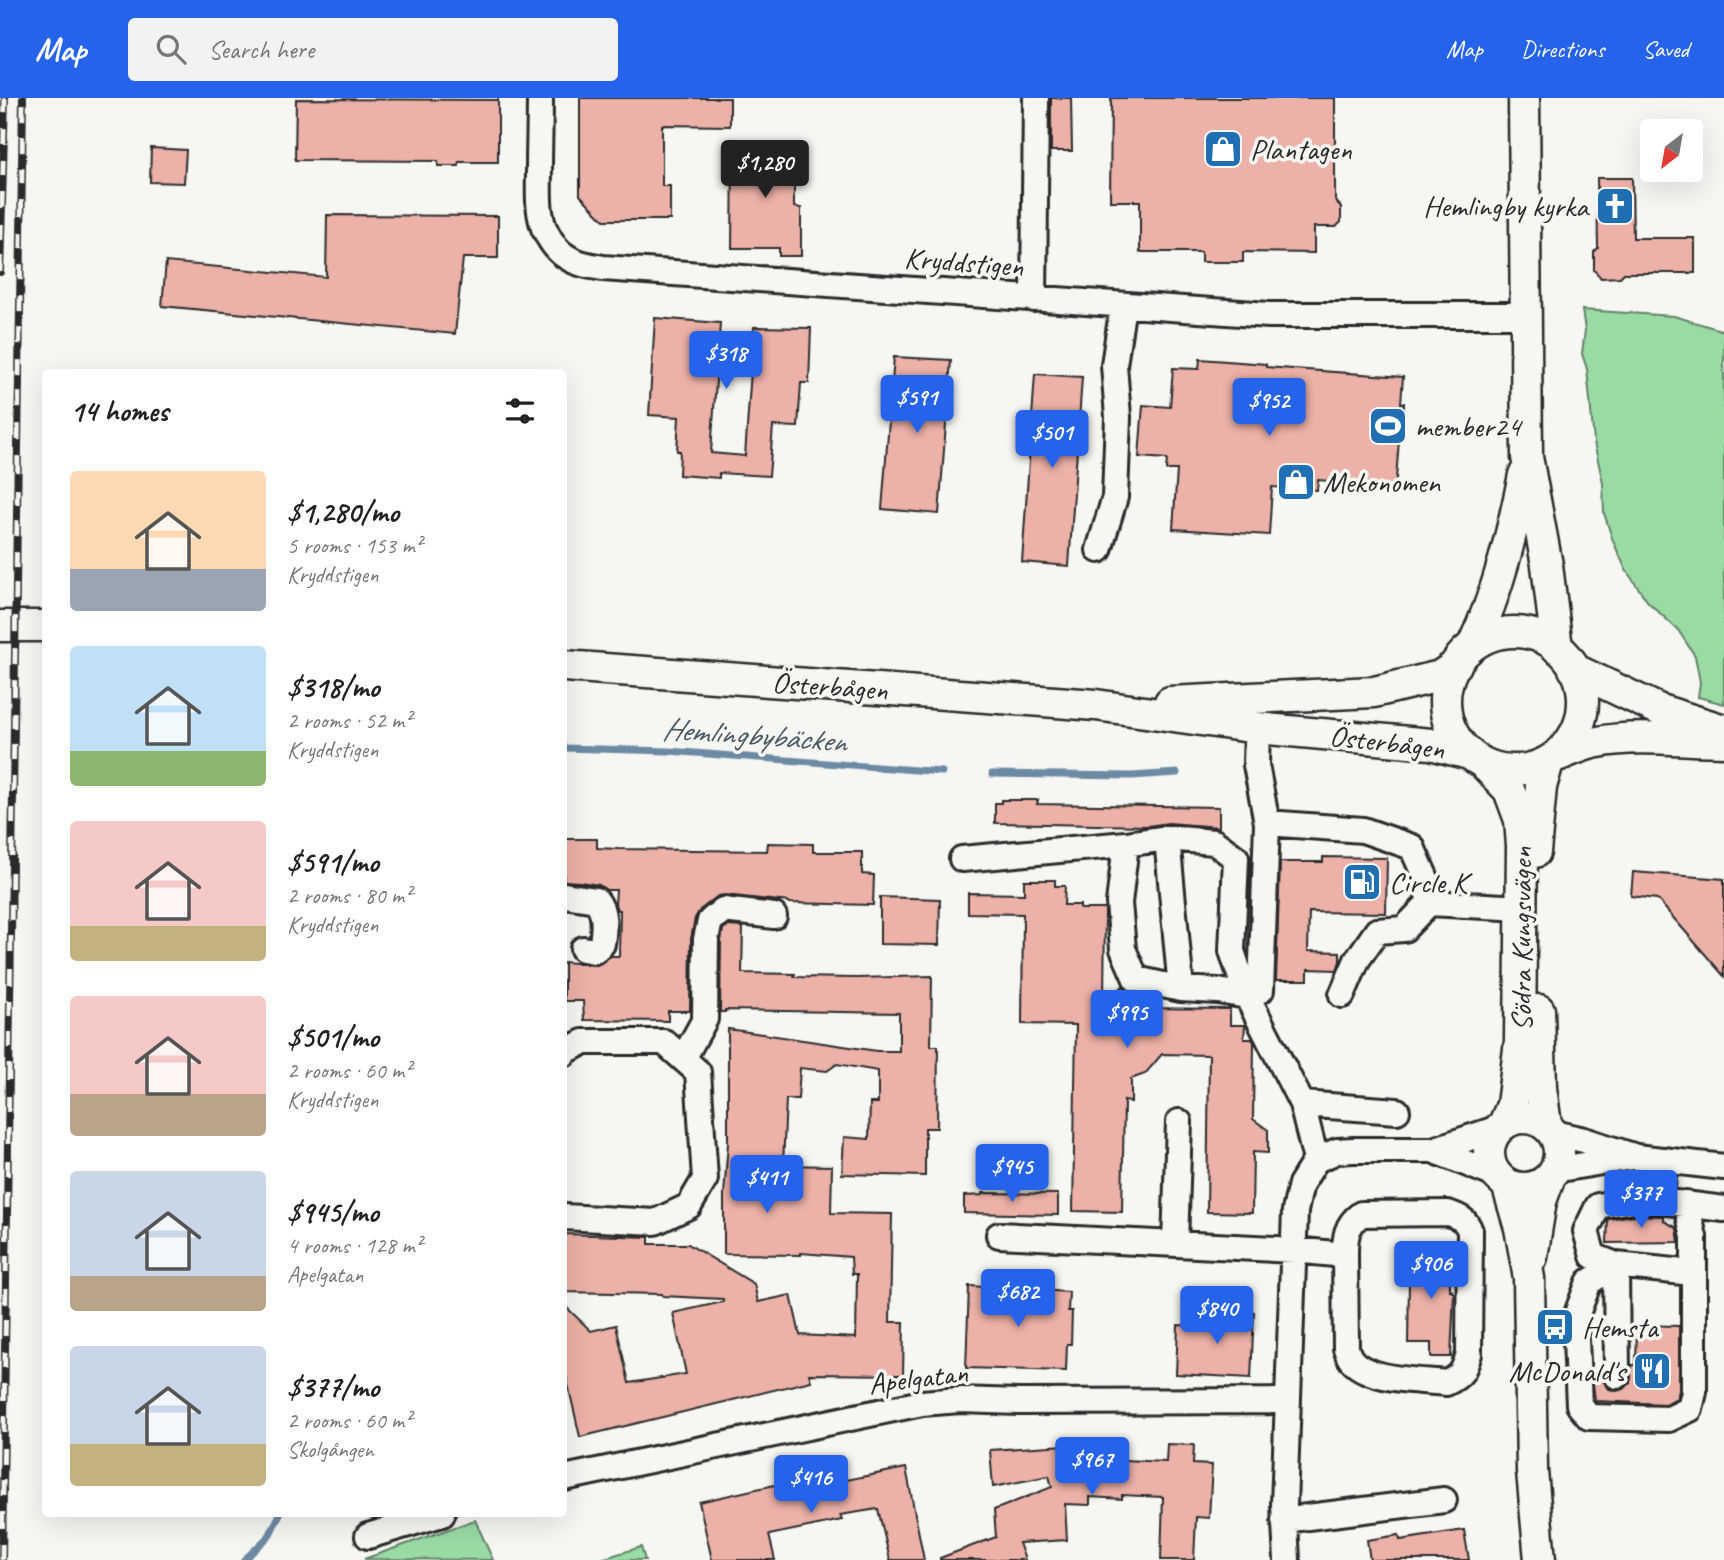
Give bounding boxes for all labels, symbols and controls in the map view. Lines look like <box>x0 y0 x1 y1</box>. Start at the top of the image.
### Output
search box <box>128 18 618 81</box>
text: Map <box>35 28 86 70</box>
icon: search <box>152 30 190 68</box>
text: Search here <box>208 33 314 66</box>
text: Map <box>1446 34 1483 64</box>
text: Directions <box>1521 34 1604 64</box>
text: Saved <box>1642 34 1689 64</box>
north arrow <box>1640 119 1703 182</box>
map controls <box>1640 119 1703 182</box>
shop icon: Plantagen <box>1202 128 1244 170</box>
place label: Plantagen <box>1250 130 1352 168</box>
pin: $1,280 <box>708 140 822 200</box>
text: $1,280 <box>737 148 793 177</box>
church icon: Hemlingby kyrka <box>1594 185 1636 227</box>
place label: Hemlingby kyrka <box>1423 187 1590 225</box>
street label: Kryddstigen <box>903 239 1025 285</box>
pin: $318 <box>685 331 767 391</box>
text: $318 <box>705 339 747 368</box>
pin: $591 <box>876 376 958 435</box>
pin: $952 <box>1228 378 1310 438</box>
text: $591 <box>897 383 937 412</box>
text: $952 <box>1249 386 1289 415</box>
text: 14 homes <box>70 392 168 430</box>
icon: filters <box>501 392 539 430</box>
sports icon: member24 <box>1367 405 1409 447</box>
place label: member24 <box>1415 407 1523 445</box>
pin: $501 <box>1011 410 1093 470</box>
text: $501 <box>1031 418 1073 447</box>
shop icon: Mekonomen <box>1275 461 1317 503</box>
place label: Mekonomen <box>1323 463 1442 501</box>
text: $1,280/mo <box>287 493 399 531</box>
icon: home <box>126 499 210 583</box>
text: 5 rooms · 153 m² <box>287 531 422 560</box>
text: Kryddstigen <box>287 560 378 589</box>
street label: Österbågen <box>771 663 890 709</box>
text: $318/mo <box>287 668 379 706</box>
icon: home <box>126 674 210 758</box>
text: 2 rooms · 52 m² <box>287 706 411 735</box>
water label: Hemlingbybäcken <box>661 708 851 762</box>
street label: Österbågen <box>1327 716 1447 768</box>
text: Kryddstigen <box>287 735 378 764</box>
text: $591/mo <box>287 843 379 881</box>
street label: Södra Kungsvägen <box>1502 846 1540 1031</box>
icon: home <box>126 849 210 933</box>
fuel station icon: Circle K <box>1341 861 1383 903</box>
place label: Circle K <box>1389 863 1473 901</box>
text: 2 rooms · 80 m² <box>287 881 411 910</box>
text: Kryddstigen <box>287 910 378 939</box>
pin: $995 <box>1086 990 1168 1050</box>
text: $995 <box>1107 998 1147 1027</box>
text: $501/mo <box>287 1018 379 1056</box>
icon: home <box>126 1024 210 1108</box>
text: 2 rooms · 60 m² <box>287 1056 411 1085</box>
text: Kryddstigen <box>287 1085 378 1114</box>
pin: $945 <box>971 1144 1053 1204</box>
text: $945 <box>992 1152 1032 1181</box>
pin: $411 <box>726 1156 808 1215</box>
text: $411 <box>746 1163 788 1192</box>
pin: $377 <box>1600 1170 1682 1230</box>
text: $377 <box>1620 1178 1662 1207</box>
text: $945/mo <box>287 1193 379 1231</box>
icon: home <box>126 1199 210 1283</box>
text: 4 rooms · 128 m² <box>287 1231 422 1260</box>
pin: $906 <box>1390 1242 1472 1301</box>
text: $906 <box>1410 1249 1452 1278</box>
text: Apelgatan <box>287 1260 363 1289</box>
pin: $682 <box>977 1270 1059 1329</box>
text: $682 <box>997 1277 1039 1306</box>
pin: $840 <box>1176 1286 1258 1346</box>
text: $840 <box>1196 1294 1238 1323</box>
bus stop icon: Hemsta <box>1534 1306 1576 1348</box>
place label: Hemsta <box>1582 1308 1660 1346</box>
restaurant icon: McDonald's <box>1631 1350 1673 1392</box>
place label: McDonald's <box>1509 1352 1628 1390</box>
street label: Apelgatan <box>866 1353 970 1403</box>
text: $377/mo <box>287 1368 379 1406</box>
icon: home <box>126 1374 210 1458</box>
text: 2 rooms · 60 m² <box>287 1406 411 1435</box>
text: Skolgången <box>287 1435 374 1464</box>
pin: $967 <box>1051 1438 1133 1497</box>
text: $967 <box>1071 1445 1113 1474</box>
pin: $416 <box>770 1456 852 1515</box>
text: $416 <box>790 1463 832 1492</box>

